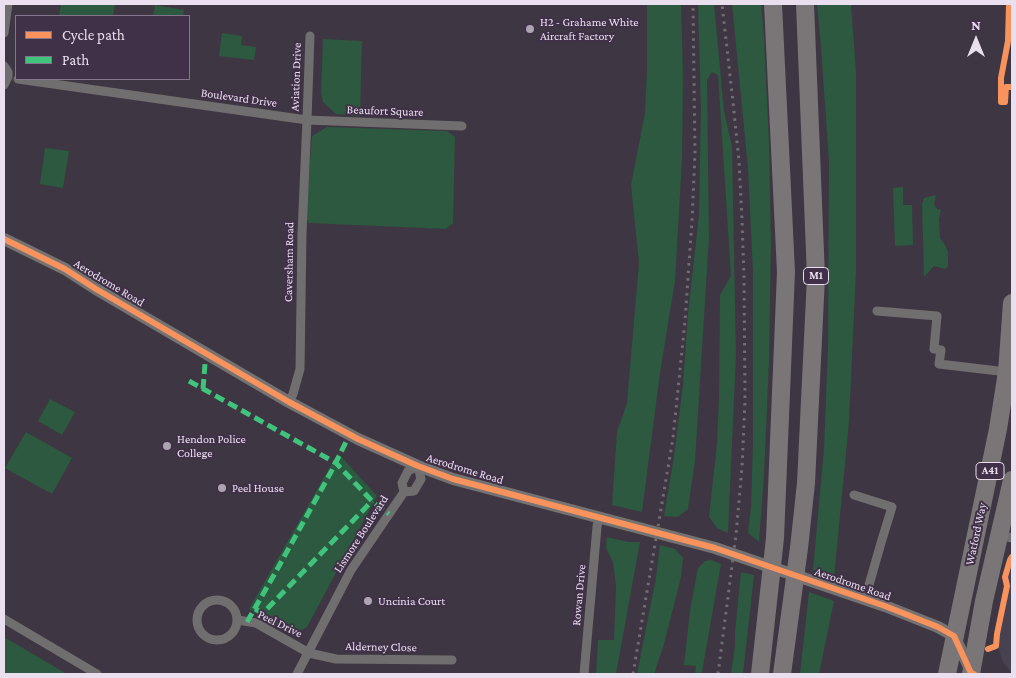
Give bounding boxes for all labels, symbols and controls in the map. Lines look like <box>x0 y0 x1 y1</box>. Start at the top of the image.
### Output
legend <box>15 15 190 80</box>
place label: H2 - Grahame White Aircraft Factory <box>540 15 639 43</box>
north arrow <box>951 15 1001 65</box>
text: N <box>971 17 981 33</box>
marker: H2 - Grahame White Aircraft Factory <box>524 23 536 35</box>
text: Cycle path <box>62 27 125 43</box>
street label: Aviation Drive <box>288 42 304 112</box>
text: Path <box>62 52 89 68</box>
street label: Boulevard Drive <box>200 86 278 110</box>
street label: Beaufort Square <box>346 102 424 120</box>
street label: Caversham Road <box>281 222 297 302</box>
street label: Aerodrome Road <box>71 256 147 310</box>
road number: M1 <box>804 268 828 284</box>
place label: Hendon Police College <box>177 432 246 460</box>
marker: Hendon Police College <box>161 440 173 452</box>
street label: Aerodrome Road <box>425 450 505 488</box>
road number: A41 <box>976 462 1004 480</box>
place label: Peel House <box>232 481 284 495</box>
marker: Peel House <box>216 482 228 494</box>
street label: Lismore Boulevard <box>331 493 391 575</box>
street label: Watford Way <box>962 501 990 567</box>
street label: Rowan Drive <box>569 564 589 626</box>
street label: Aerodrome Road <box>813 564 893 604</box>
place label: Uncinia Court <box>378 594 445 608</box>
marker: Uncinia Court <box>362 595 374 607</box>
street label: Peel Drive <box>255 607 305 641</box>
street label: Alderney Close <box>345 639 417 655</box>

